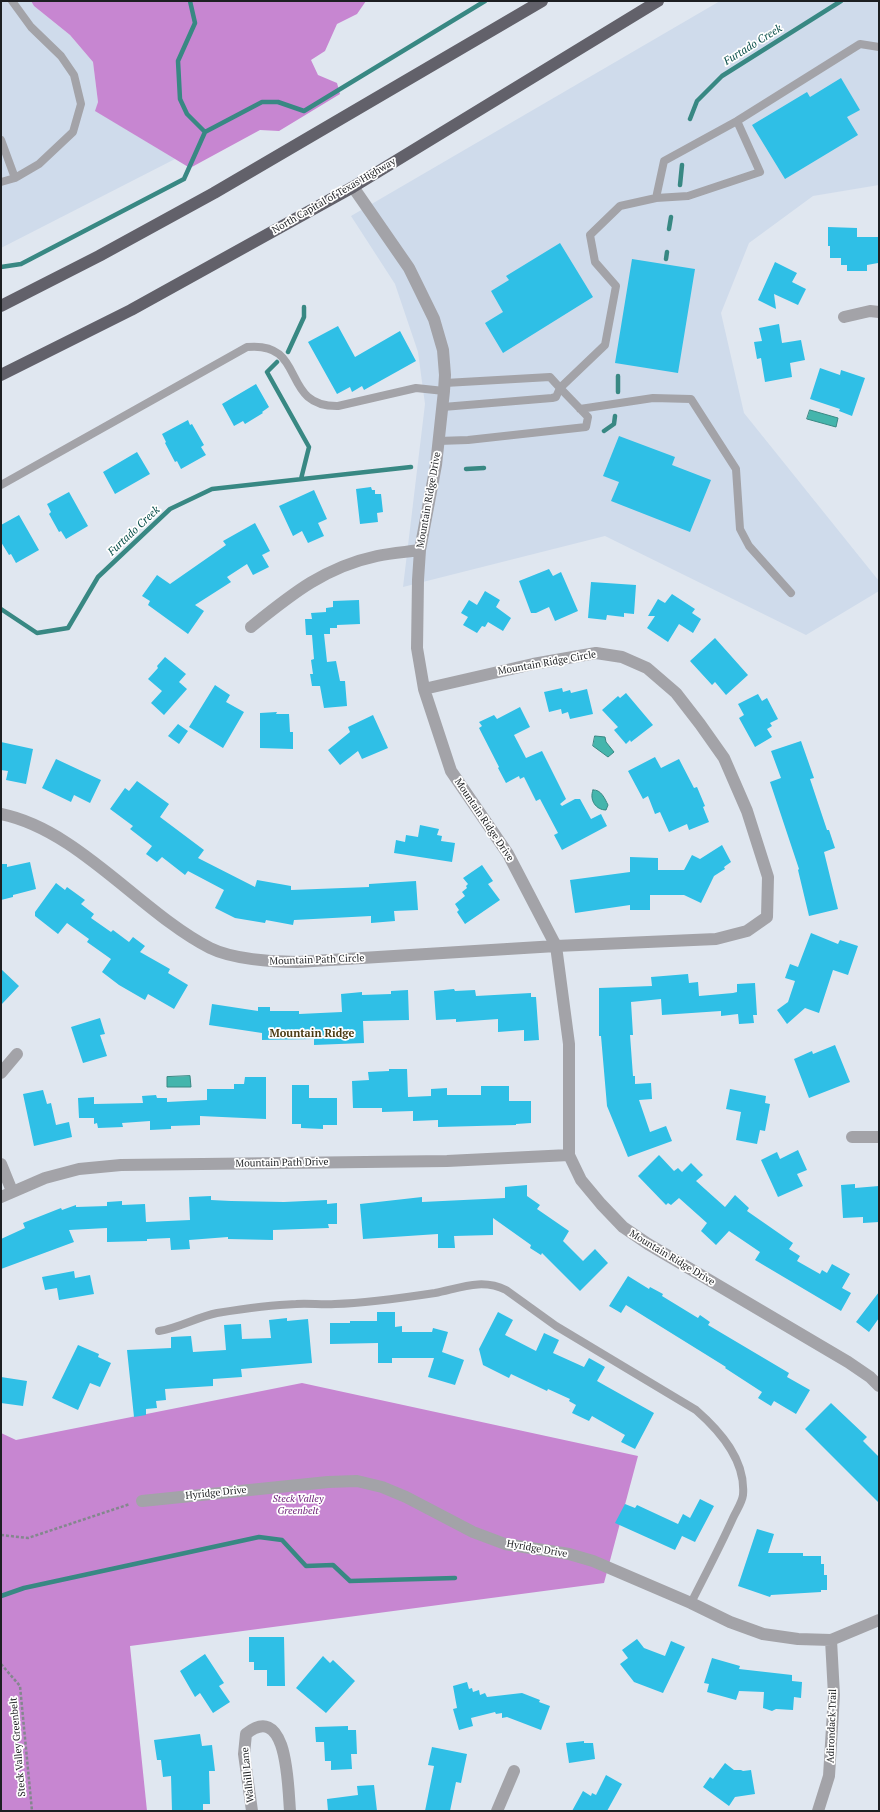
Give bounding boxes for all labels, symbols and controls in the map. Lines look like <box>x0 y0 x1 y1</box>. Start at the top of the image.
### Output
water label: Furtado Creek <box>721 22 785 68</box>
street label: North Capital of Texas Highway <box>270 156 398 236</box>
street label: Mountain Ridge Drive <box>415 451 443 549</box>
water label: Furtado Creek <box>105 504 163 558</box>
street label: Mountain Ridge Circle <box>497 648 597 678</box>
street label: Mountain Ridge Drive <box>452 776 516 864</box>
street label: Mountain Path Circle <box>269 952 365 968</box>
district label: Mountain Ridge <box>270 1027 354 1041</box>
street label: Mountain Path Drive <box>235 1156 329 1170</box>
street label: Mountain Ridge Drive <box>627 1228 717 1288</box>
street label: Hyridge Drive <box>185 1484 247 1502</box>
park label: Steck Valley Greenbelt <box>273 1493 323 1516</box>
street label: Hyridge Drive <box>506 1538 568 1560</box>
street label: Adirondack Trail <box>825 1689 839 1763</box>
street label: Steck Valley Greenbelt <box>8 1697 28 1797</box>
street label: Walhill Lane <box>239 1747 257 1803</box>

